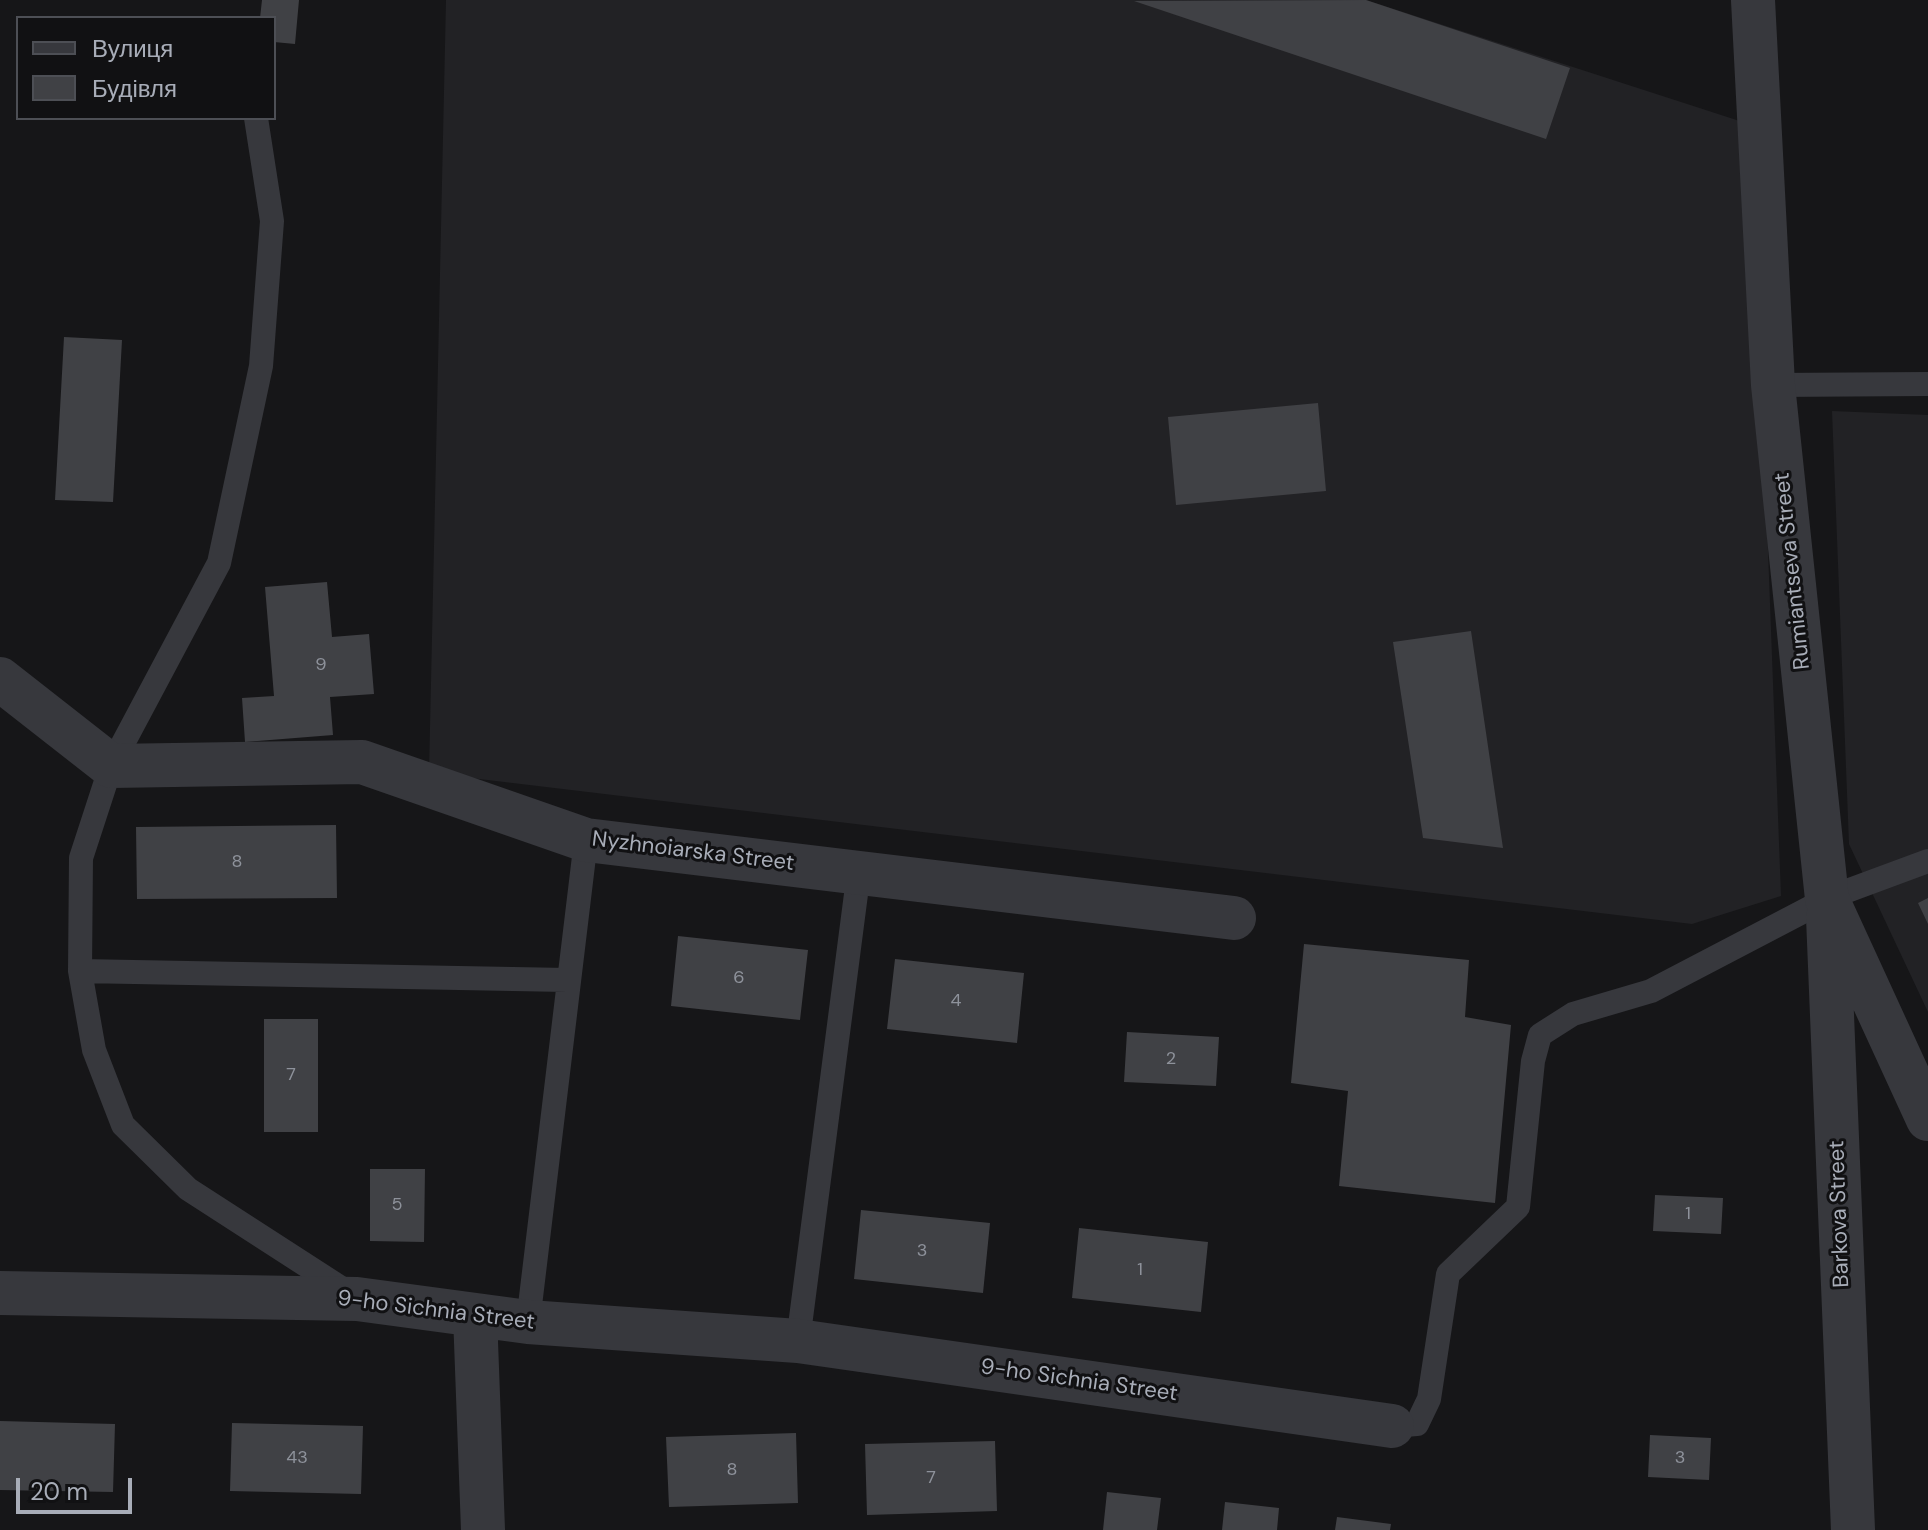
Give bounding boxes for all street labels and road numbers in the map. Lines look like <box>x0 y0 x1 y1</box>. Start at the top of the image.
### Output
street label: Rumiantseva Street <box>1770 471 1816 671</box>
street label: Nyzhnoiarska Street <box>590 827 796 877</box>
street label: Barkova Street <box>1824 1140 1856 1288</box>
street label: 9-ho Sichnia Street <box>336 1286 536 1336</box>
street label: 9-ho Sichnia Street <box>979 1354 1179 1408</box>

